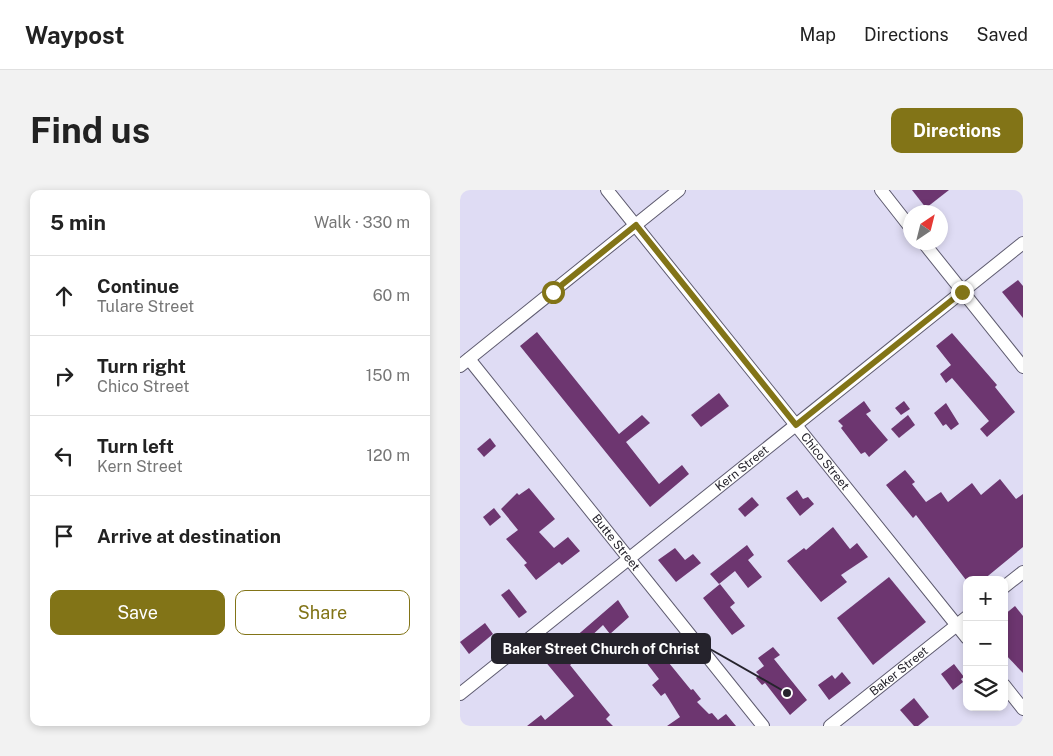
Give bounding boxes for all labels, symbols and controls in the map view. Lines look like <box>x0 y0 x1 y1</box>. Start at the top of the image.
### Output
text: Waypost <box>25 21 125 49</box>
text: Map <box>799 24 836 45</box>
text: Directions <box>864 24 949 45</box>
text: Saved <box>977 24 1028 45</box>
button: Directions <box>891 108 1023 153</box>
text: Find us <box>30 110 150 151</box>
north arrow <box>903 205 948 250</box>
text: 5 min <box>50 210 106 235</box>
text: Walk · 330 m <box>314 213 410 232</box>
text: Continue <box>97 275 179 297</box>
route start <box>542 281 565 304</box>
route end <box>951 281 974 304</box>
icon: ahead <box>50 282 78 310</box>
text: 60 m <box>373 286 410 305</box>
text: Tulare Street <box>97 297 194 316</box>
text: Turn right <box>97 355 186 377</box>
icon: right <box>50 362 78 390</box>
text: 150 m <box>366 366 410 385</box>
text: Chico Street <box>97 377 189 396</box>
street label: Chico Street <box>798 430 852 493</box>
text: Turn left <box>97 435 174 457</box>
icon: left <box>50 442 78 470</box>
street label: Kern Street <box>712 443 771 494</box>
text: 120 m <box>366 446 410 465</box>
text: Kern Street <box>97 457 183 476</box>
street label: Butte Street <box>589 511 643 574</box>
icon: arrive <box>50 522 78 550</box>
text: Arrive at destination <box>97 525 281 547</box>
map controls <box>963 576 1008 711</box>
button: + <box>963 576 1008 621</box>
button: Save <box>50 590 225 635</box>
button: Share <box>235 590 410 635</box>
button: − <box>963 621 1008 666</box>
callout: Baker Street Church of Christ <box>492 634 710 663</box>
text: Baker Street Church of Christ <box>502 641 700 657</box>
street label: Baker Street <box>867 644 931 699</box>
button: layers <box>963 666 1008 711</box>

